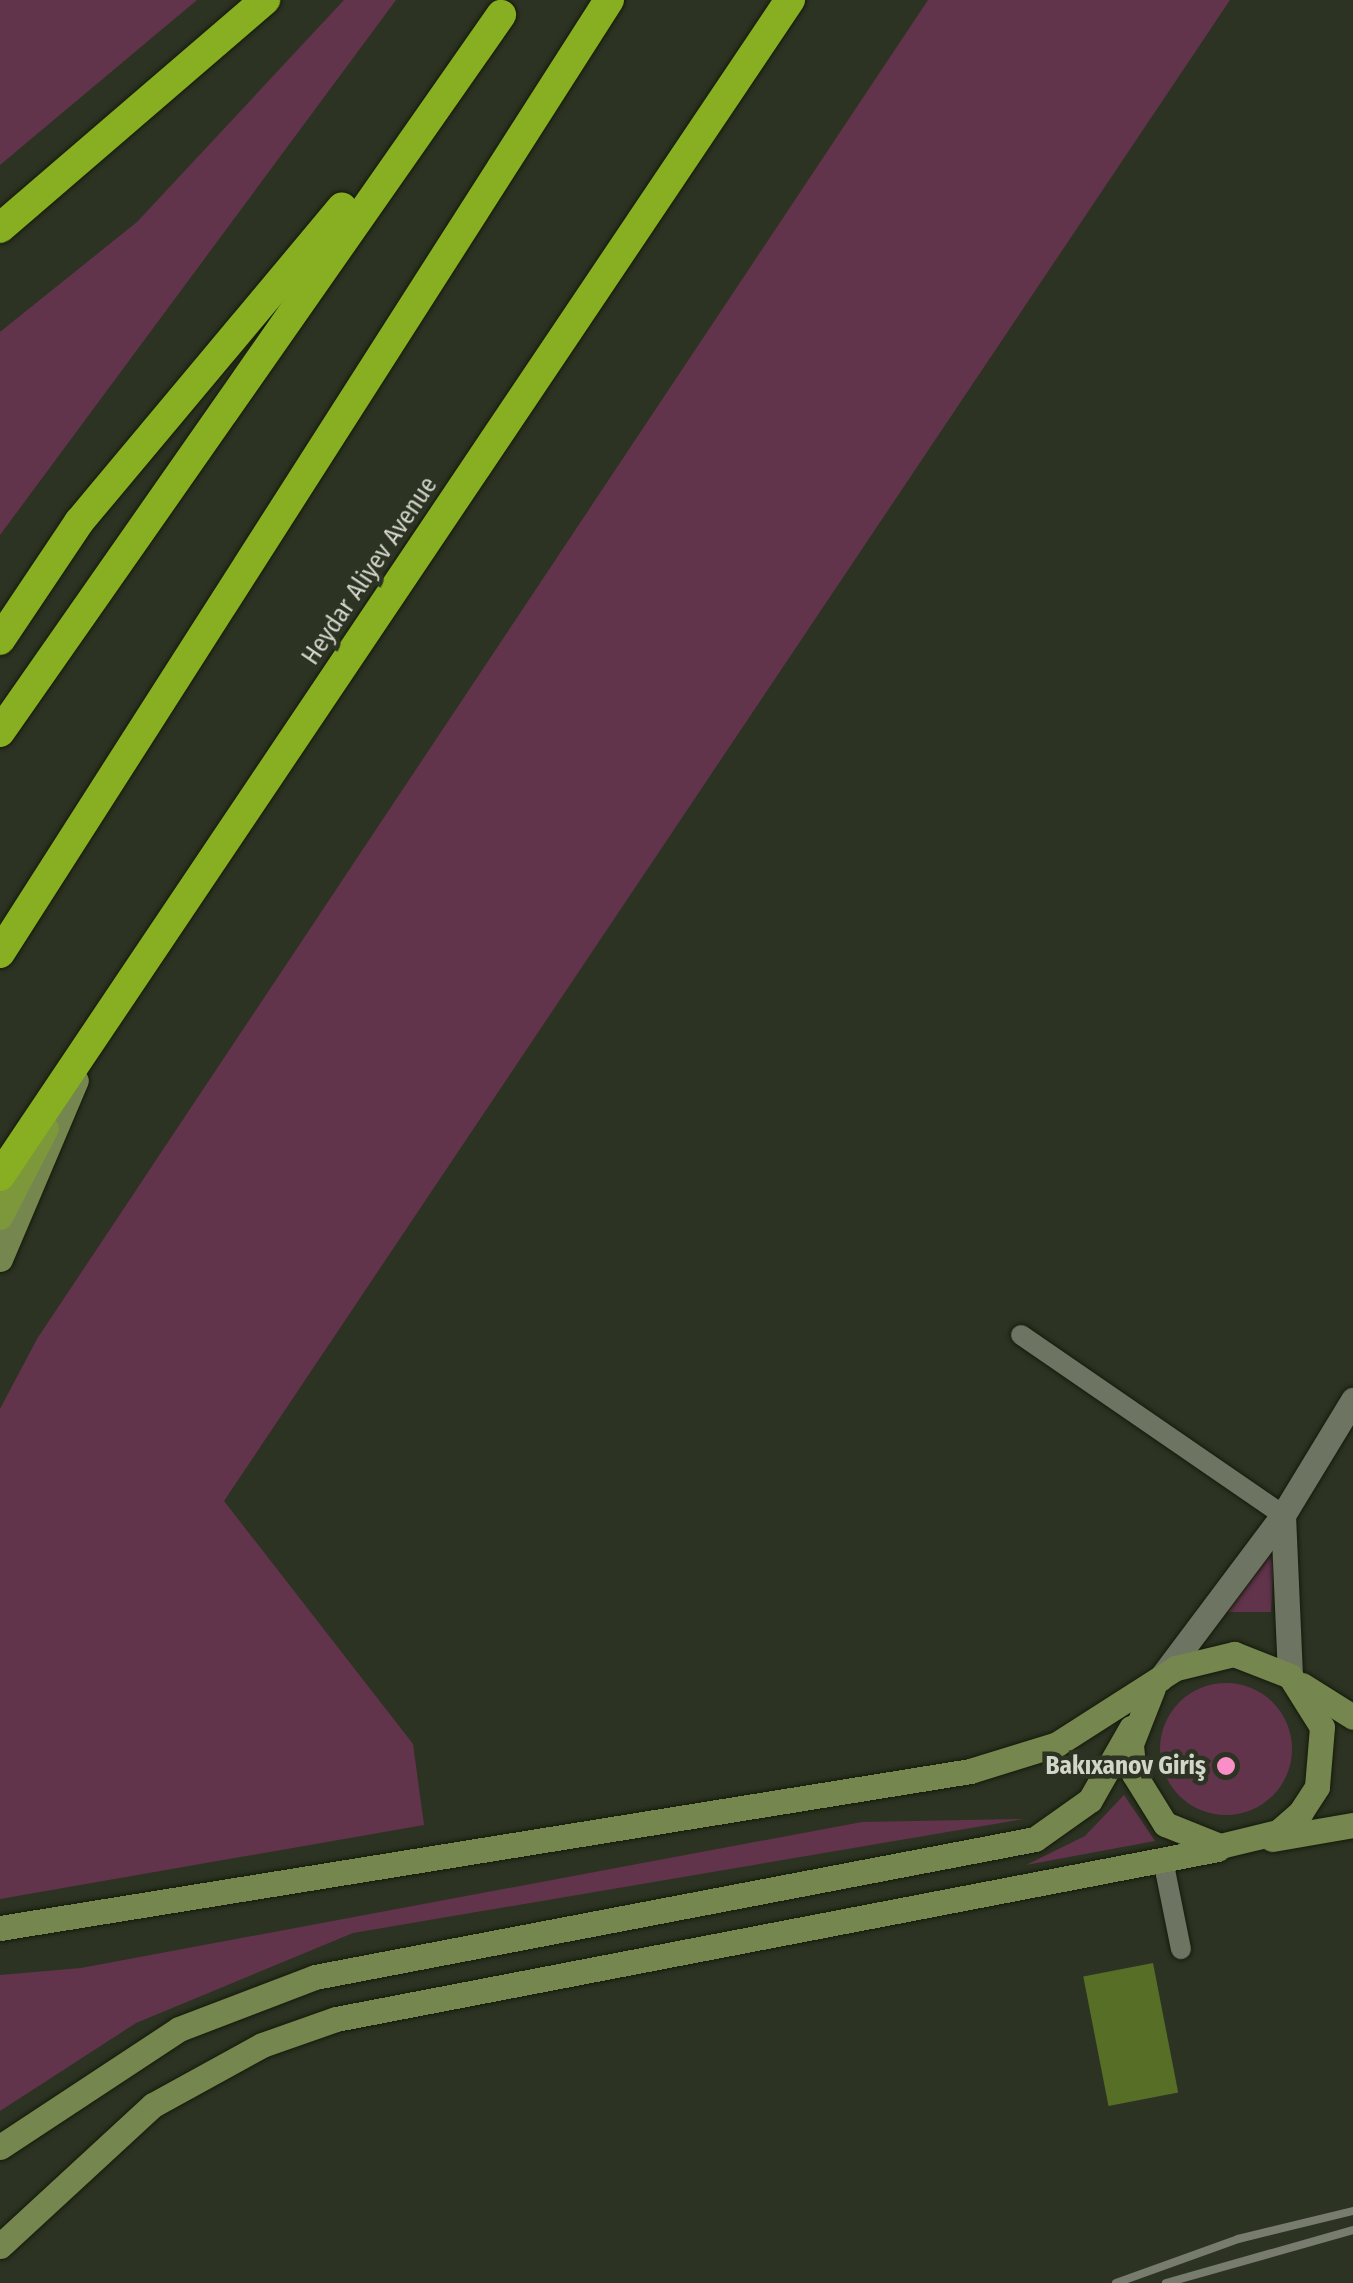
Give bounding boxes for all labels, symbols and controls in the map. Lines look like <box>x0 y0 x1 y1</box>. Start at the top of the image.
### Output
street label: Heydar Aliyev Avenue <box>296 471 444 671</box>
place label: Bakıxanov Giriş <box>1046 1751 1206 1781</box>
marker: Bakıxanov Giriş <box>1215 1755 1237 1777</box>

